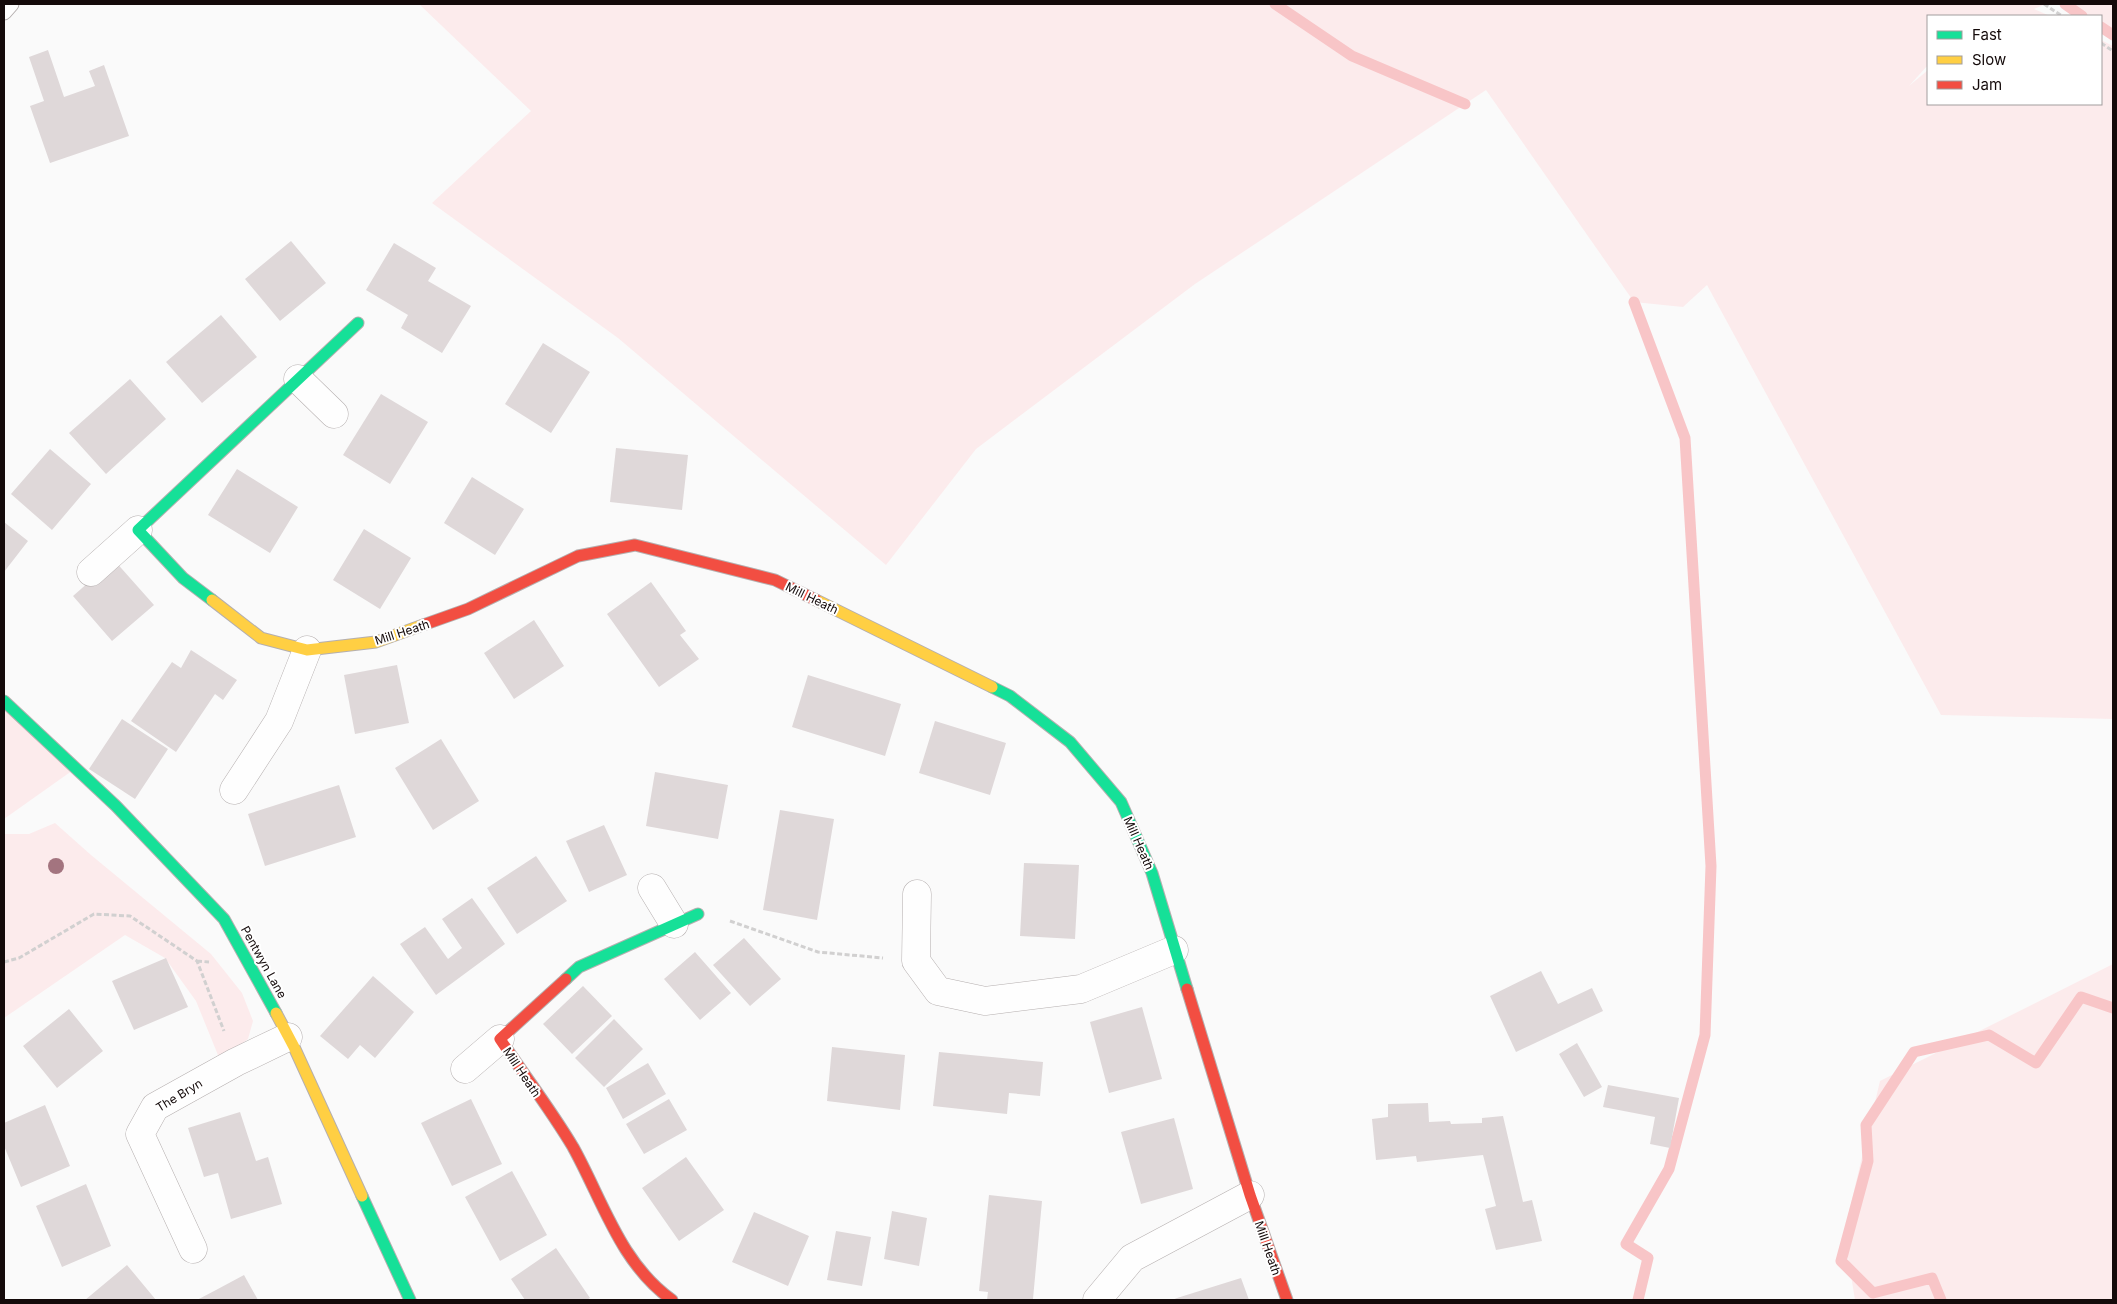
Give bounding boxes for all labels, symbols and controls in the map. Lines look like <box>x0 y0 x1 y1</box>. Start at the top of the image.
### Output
legend <box>1927 15 2102 105</box>
text: Fast <box>1972 25 2002 44</box>
text: Slow <box>1972 50 2006 69</box>
text: Jam <box>1972 75 2002 94</box>
street label: Mill Heath <box>783 579 841 617</box>
street label: Mill Heath <box>373 616 431 648</box>
street label: Mill Heath <box>1121 814 1157 872</box>
street label: Pentwyn Lane <box>238 923 290 1001</box>
street label: Mill Heath <box>500 1044 544 1100</box>
street label: The Bryn <box>153 1075 205 1115</box>
street label: Mill Heath <box>1252 1219 1284 1277</box>

